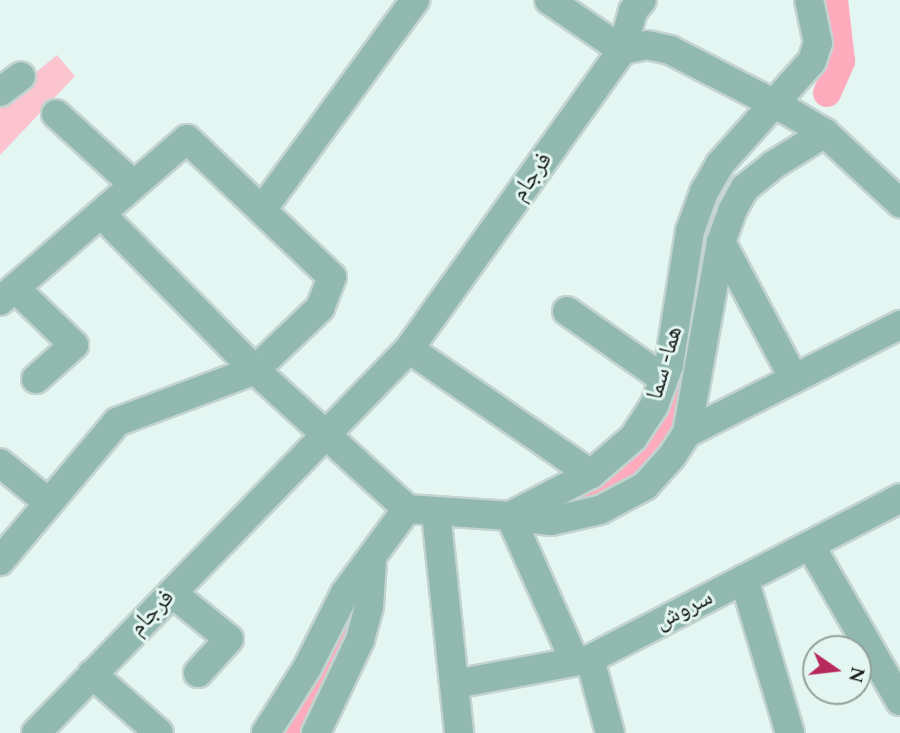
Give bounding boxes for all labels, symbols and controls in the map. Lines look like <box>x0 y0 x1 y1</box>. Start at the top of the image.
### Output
street label: فرجام <box>505 147 559 207</box>
street label: هما- سما <box>641 323 689 403</box>
street label: سروش <box>650 583 718 637</box>
street label: فرجام <box>123 584 181 642</box>
north arrow <box>802 635 872 705</box>
text: N <box>840 664 872 686</box>

